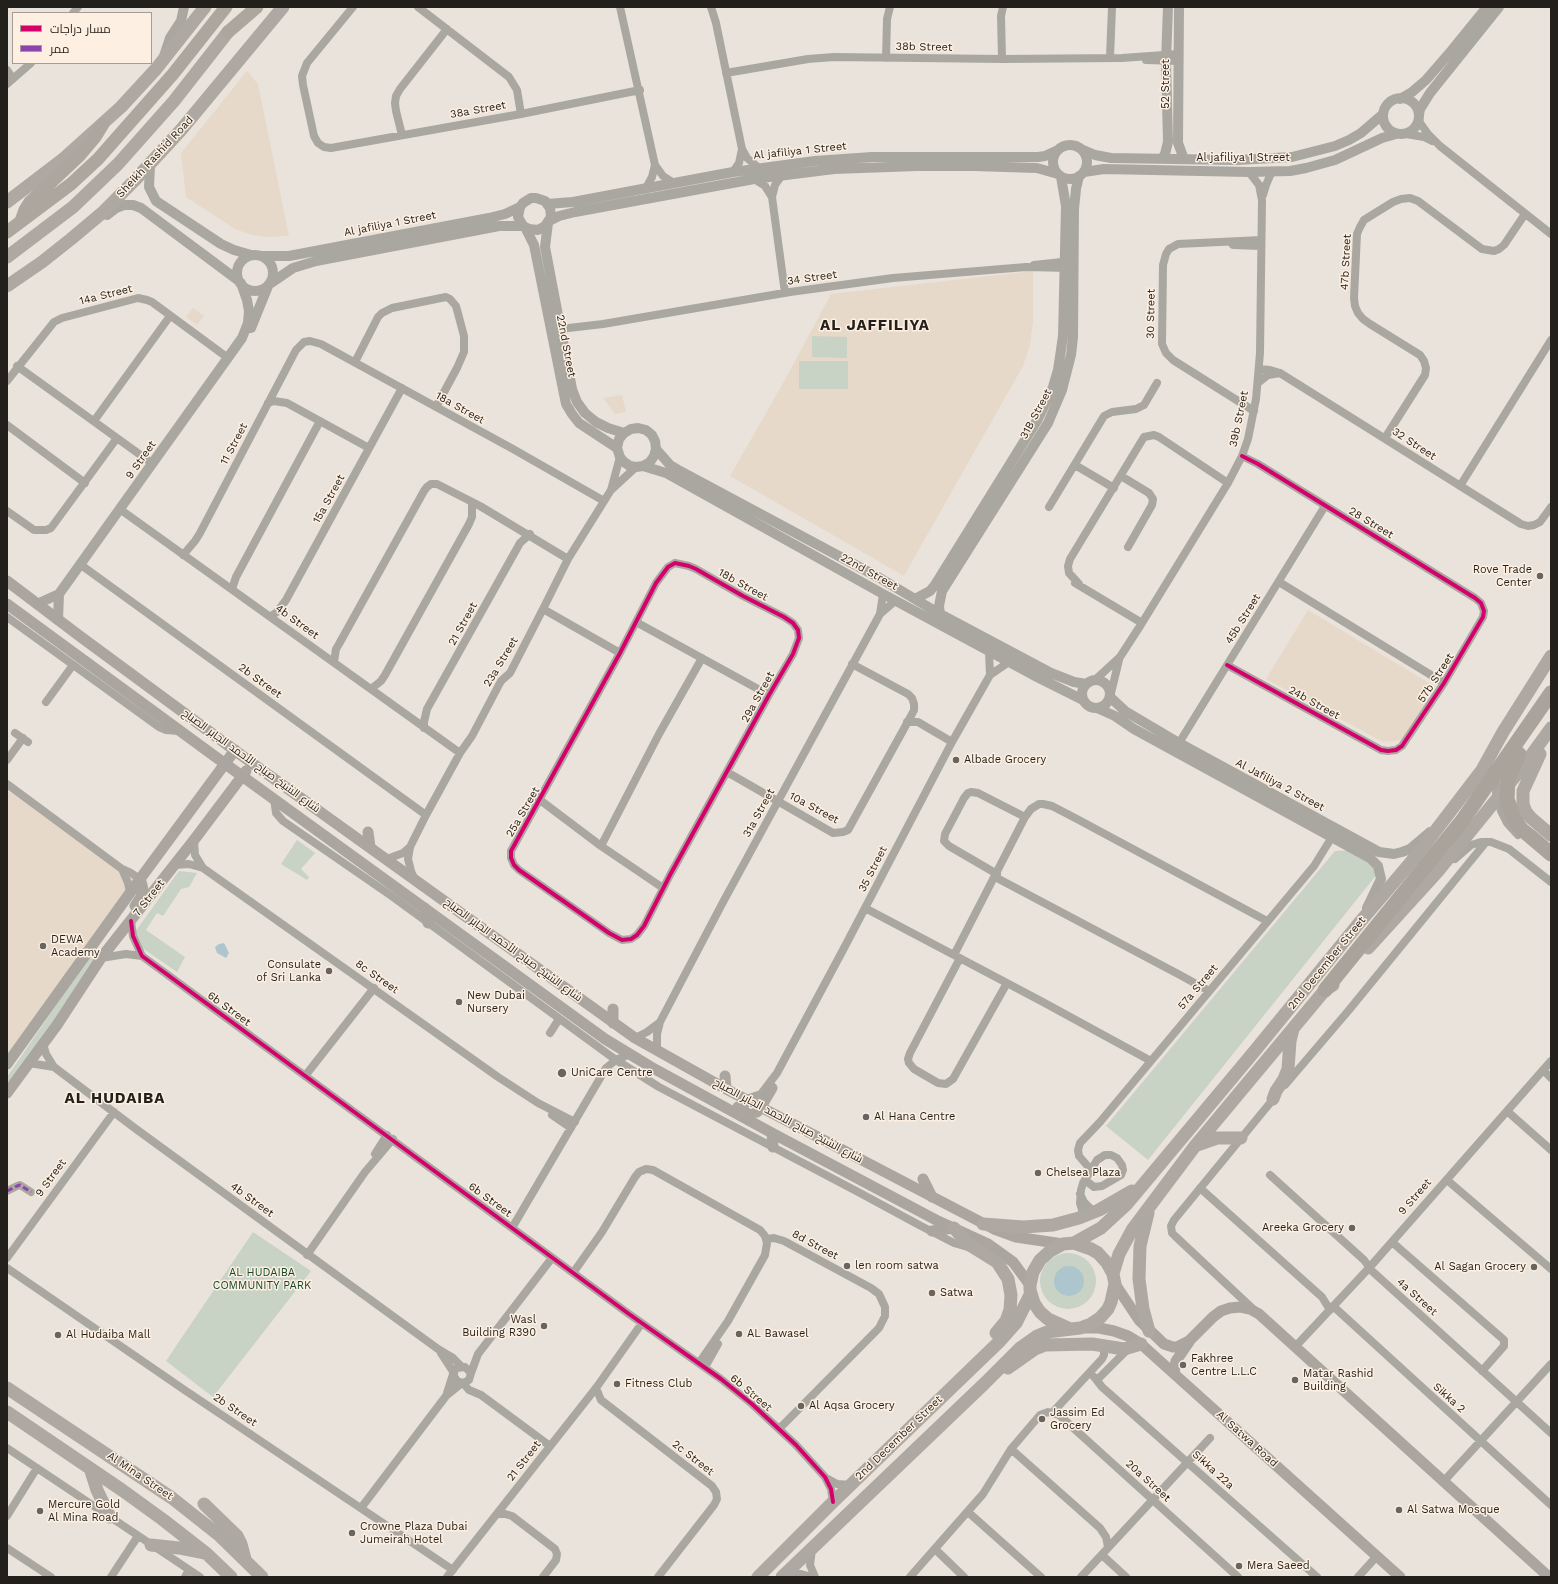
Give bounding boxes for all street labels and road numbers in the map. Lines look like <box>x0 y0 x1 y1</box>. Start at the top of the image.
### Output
street label: 38b Street <box>895 40 953 54</box>
street label: 52 Street <box>1159 59 1173 109</box>
street label: 38a Street <box>449 99 507 121</box>
street label: Sheikh Rashid Road <box>114 114 196 200</box>
street label: Al jafiliya 1 Street <box>753 140 847 162</box>
street label: Al jafiliya 1 Street <box>1196 151 1290 165</box>
street label: Al jafiliya 1 Street <box>343 209 437 239</box>
street label: 47b Street <box>1338 234 1354 290</box>
street label: 34 Street <box>786 268 838 288</box>
street label: 14a Street <box>78 282 134 308</box>
street label: 30 Street <box>1144 289 1158 339</box>
street label: 22nd Street <box>553 314 579 378</box>
street label: 31B Street <box>1017 387 1055 441</box>
street label: 18a Street <box>433 389 487 427</box>
street label: 39b Street <box>1227 390 1251 448</box>
street label: 11 Street <box>218 421 250 467</box>
street label: 32 Street <box>1390 425 1438 463</box>
street label: 9 Street <box>123 438 159 482</box>
street label: 15a Street <box>310 472 348 526</box>
street label: 28 Street <box>1346 504 1396 542</box>
street label: 22nd Street <box>838 551 900 593</box>
street label: 18b Street <box>716 566 770 604</box>
street label: 45b Street <box>1222 591 1264 647</box>
street label: 21 Street <box>446 600 480 648</box>
street label: 4b Street <box>273 602 321 642</box>
street label: 23a Street <box>481 635 521 689</box>
street label: 57b Street <box>1415 651 1457 705</box>
street label: 2b Street <box>236 661 284 701</box>
street label: 29a Street <box>739 669 777 725</box>
street label: 24b Street <box>1286 684 1342 722</box>
street label: شارع الشيخ صباح الأحمد الجابر الصباح <box>179 706 323 816</box>
street label: Al Jafiliya 2 Street <box>1233 756 1327 814</box>
street label: 25a Street <box>503 784 543 840</box>
street label: 31a Street <box>740 786 778 840</box>
street label: 10a Street <box>787 789 841 827</box>
street label: 35 Street <box>856 844 890 894</box>
street label: 7 Street <box>131 877 167 919</box>
street label: شارع الشيخ صباح الأحمد الجابر الصباح <box>441 895 585 1005</box>
street label: 2nd December Street <box>1285 914 1369 1012</box>
street label: 8c Street <box>353 957 401 997</box>
street label: 57a Street <box>1175 962 1221 1012</box>
street label: 6b Street <box>205 989 253 1029</box>
street label: شارع الشيخ صباح الأحمد الجابر الصباح <box>711 1076 865 1166</box>
street label: 9 Street <box>33 1156 69 1200</box>
street label: 9 Street <box>1396 1176 1434 1218</box>
street label: 4b Street <box>228 1180 276 1220</box>
street label: 6b Street <box>466 1180 514 1220</box>
street label: 8d Street <box>790 1227 840 1263</box>
street label: 4a Street <box>1394 1275 1440 1319</box>
street label: 6b Street <box>727 1372 775 1414</box>
street label: Sikka 2 <box>1430 1380 1468 1416</box>
street label: 2b Street <box>211 1391 259 1429</box>
street label: 2nd December Street <box>853 1393 945 1483</box>
street label: Al Satwa Road <box>1214 1408 1280 1470</box>
street label: 21 Street <box>504 1438 544 1484</box>
street label: 2c Street <box>669 1438 717 1478</box>
street label: Sikka 22a <box>1190 1448 1236 1492</box>
street label: Al Mina Street <box>105 1449 175 1503</box>
street label: 20a Street <box>1123 1457 1173 1505</box>

